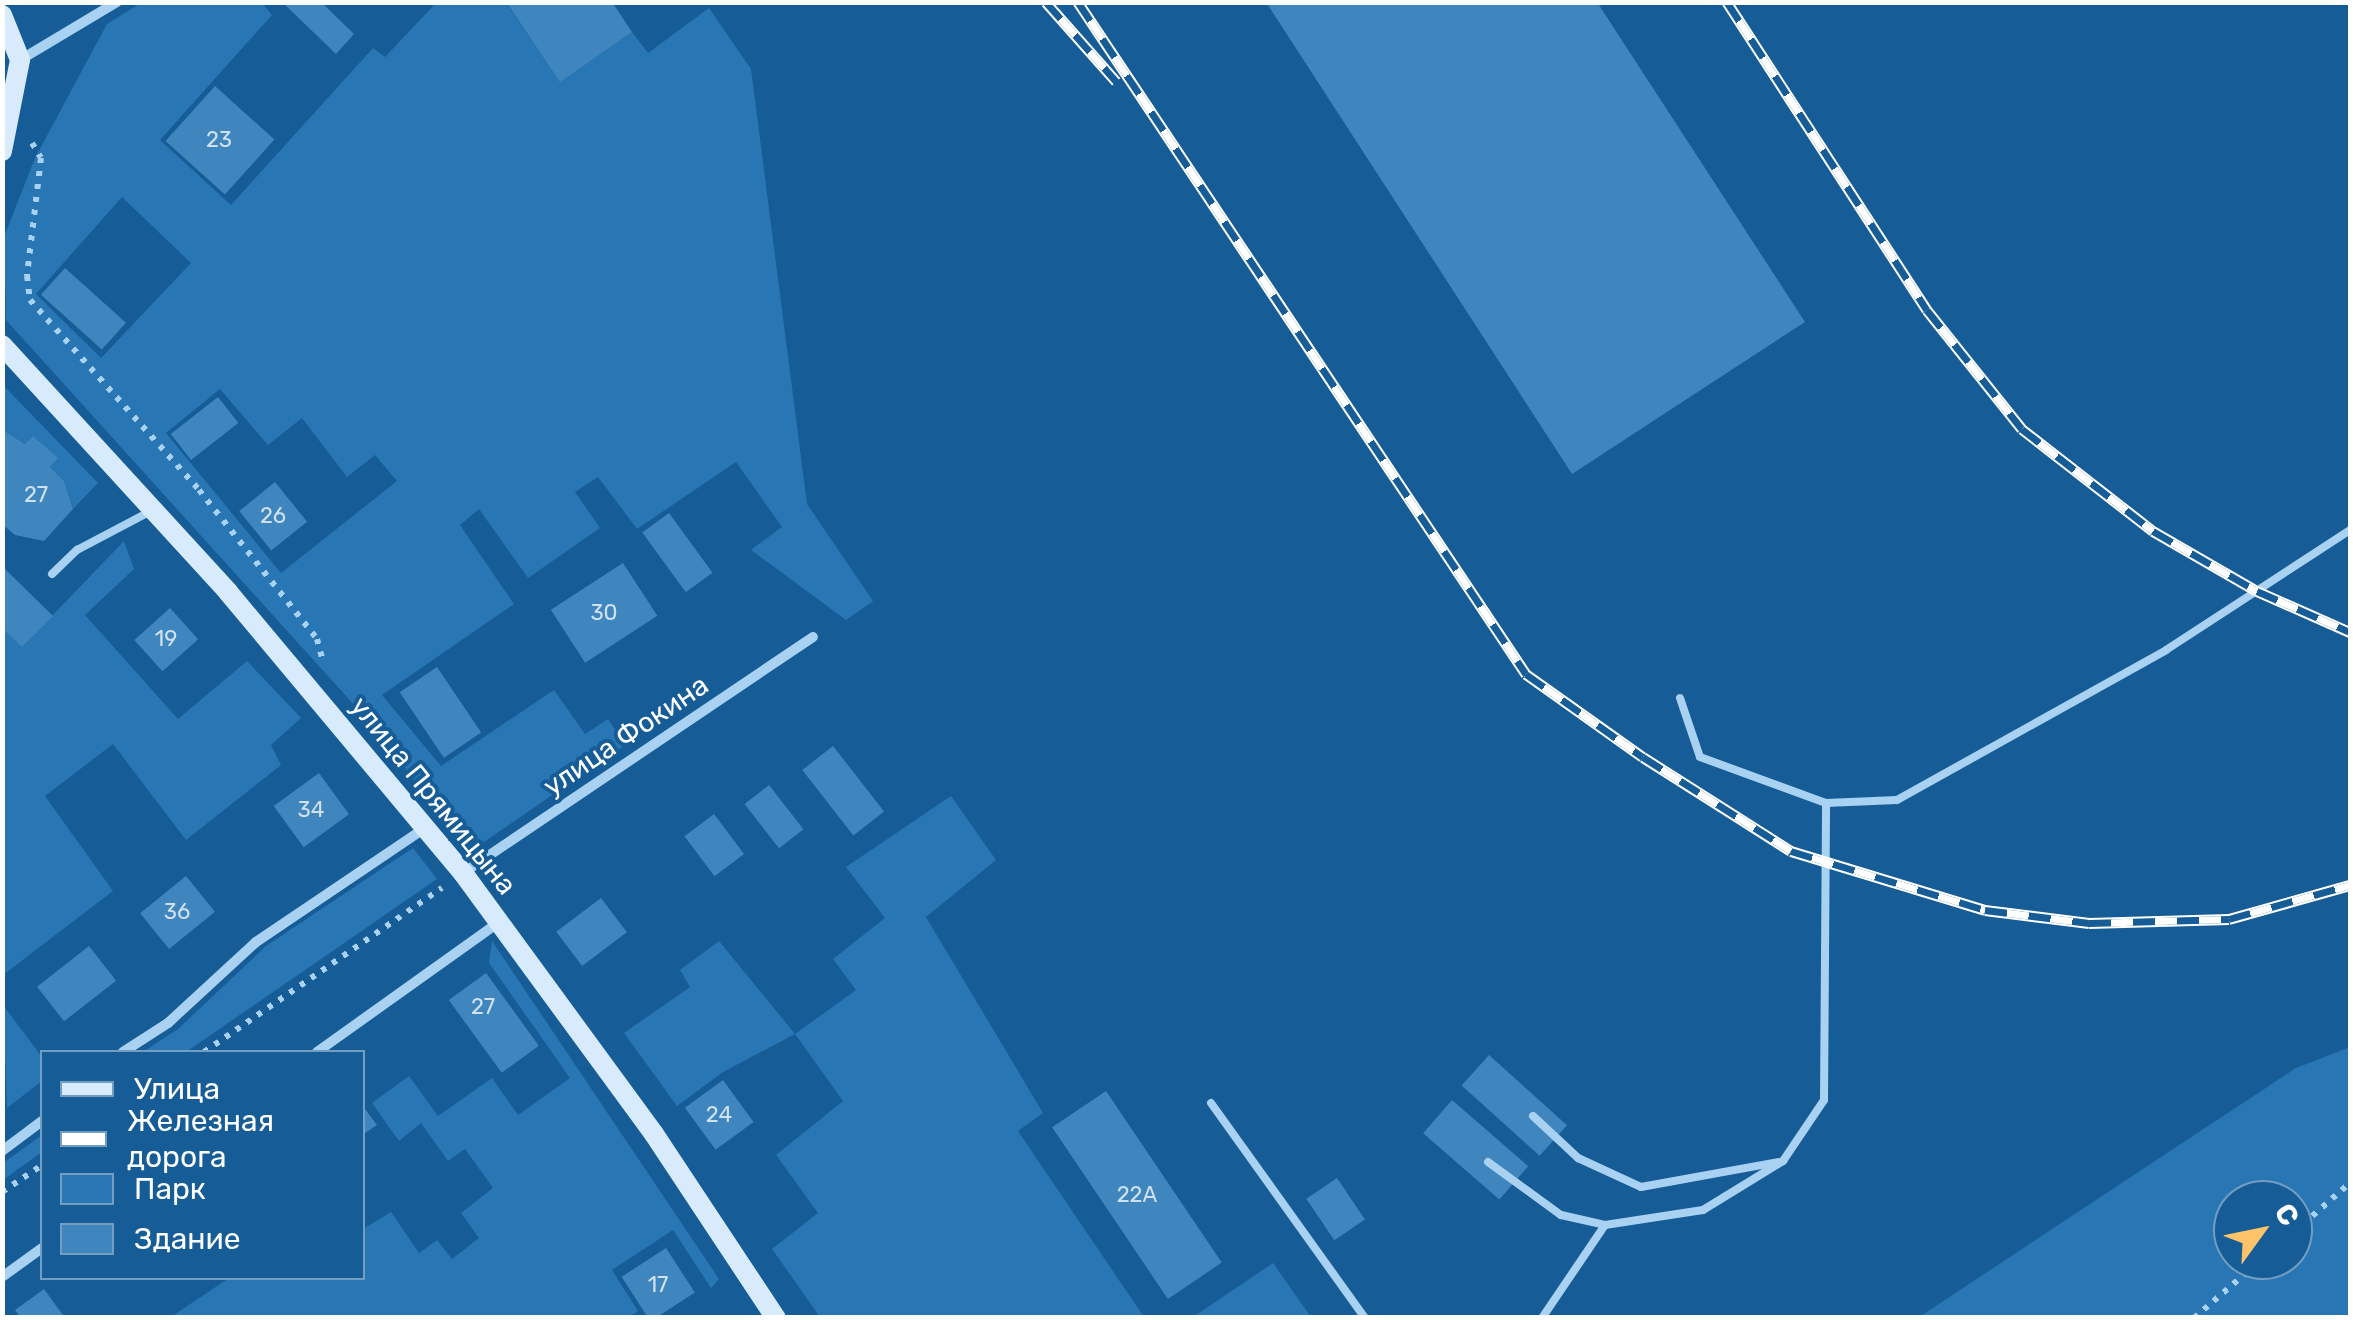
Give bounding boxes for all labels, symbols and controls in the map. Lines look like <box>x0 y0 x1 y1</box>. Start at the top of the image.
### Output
house number: 23 <box>206 127 232 153</box>
house number: 27 <box>24 482 48 508</box>
house number: 26 <box>260 503 286 529</box>
house number: 30 <box>590 600 618 626</box>
house number: 19 <box>155 626 177 652</box>
street label: улица Фокина <box>537 668 715 804</box>
street label: улица Прямицына <box>343 690 523 902</box>
house number: 34 <box>298 797 324 823</box>
house number: 36 <box>164 899 190 925</box>
house number: 27 <box>471 994 495 1020</box>
legend <box>40 1050 365 1280</box>
text: Улица <box>134 1071 220 1107</box>
house number: 24 <box>706 1102 732 1128</box>
text: Железная дорога <box>127 1103 274 1175</box>
text: Парк <box>134 1171 206 1207</box>
north arrow <box>2213 1180 2313 1280</box>
house number: 22А <box>1117 1182 1157 1208</box>
text: С <box>2268 1197 2306 1232</box>
text: Здание <box>134 1221 241 1257</box>
house number: 17 <box>648 1272 668 1298</box>

